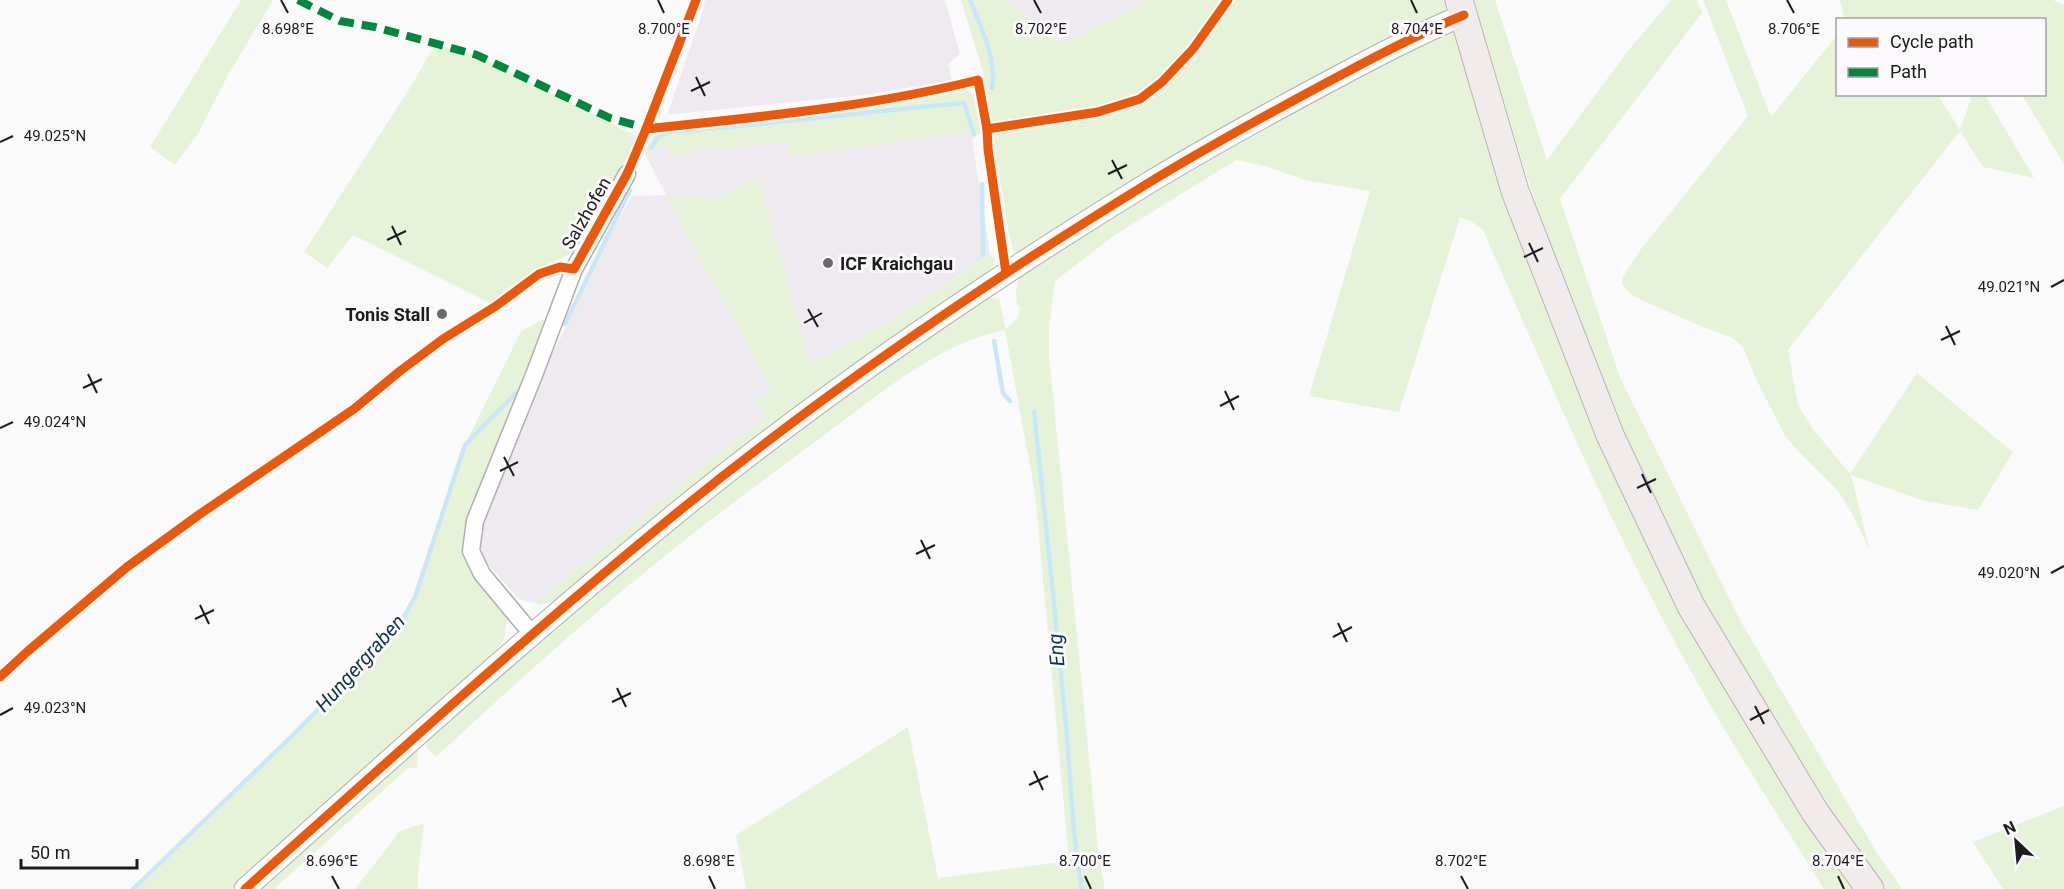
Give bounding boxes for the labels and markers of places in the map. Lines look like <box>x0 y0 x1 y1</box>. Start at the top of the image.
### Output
place label: ICF Kraichgau <box>840 253 953 274</box>
marker: ICF Kraichgau <box>821 256 835 270</box>
place label: Tonis Stall <box>345 304 430 325</box>
marker: Tonis Stall <box>435 307 449 321</box>

